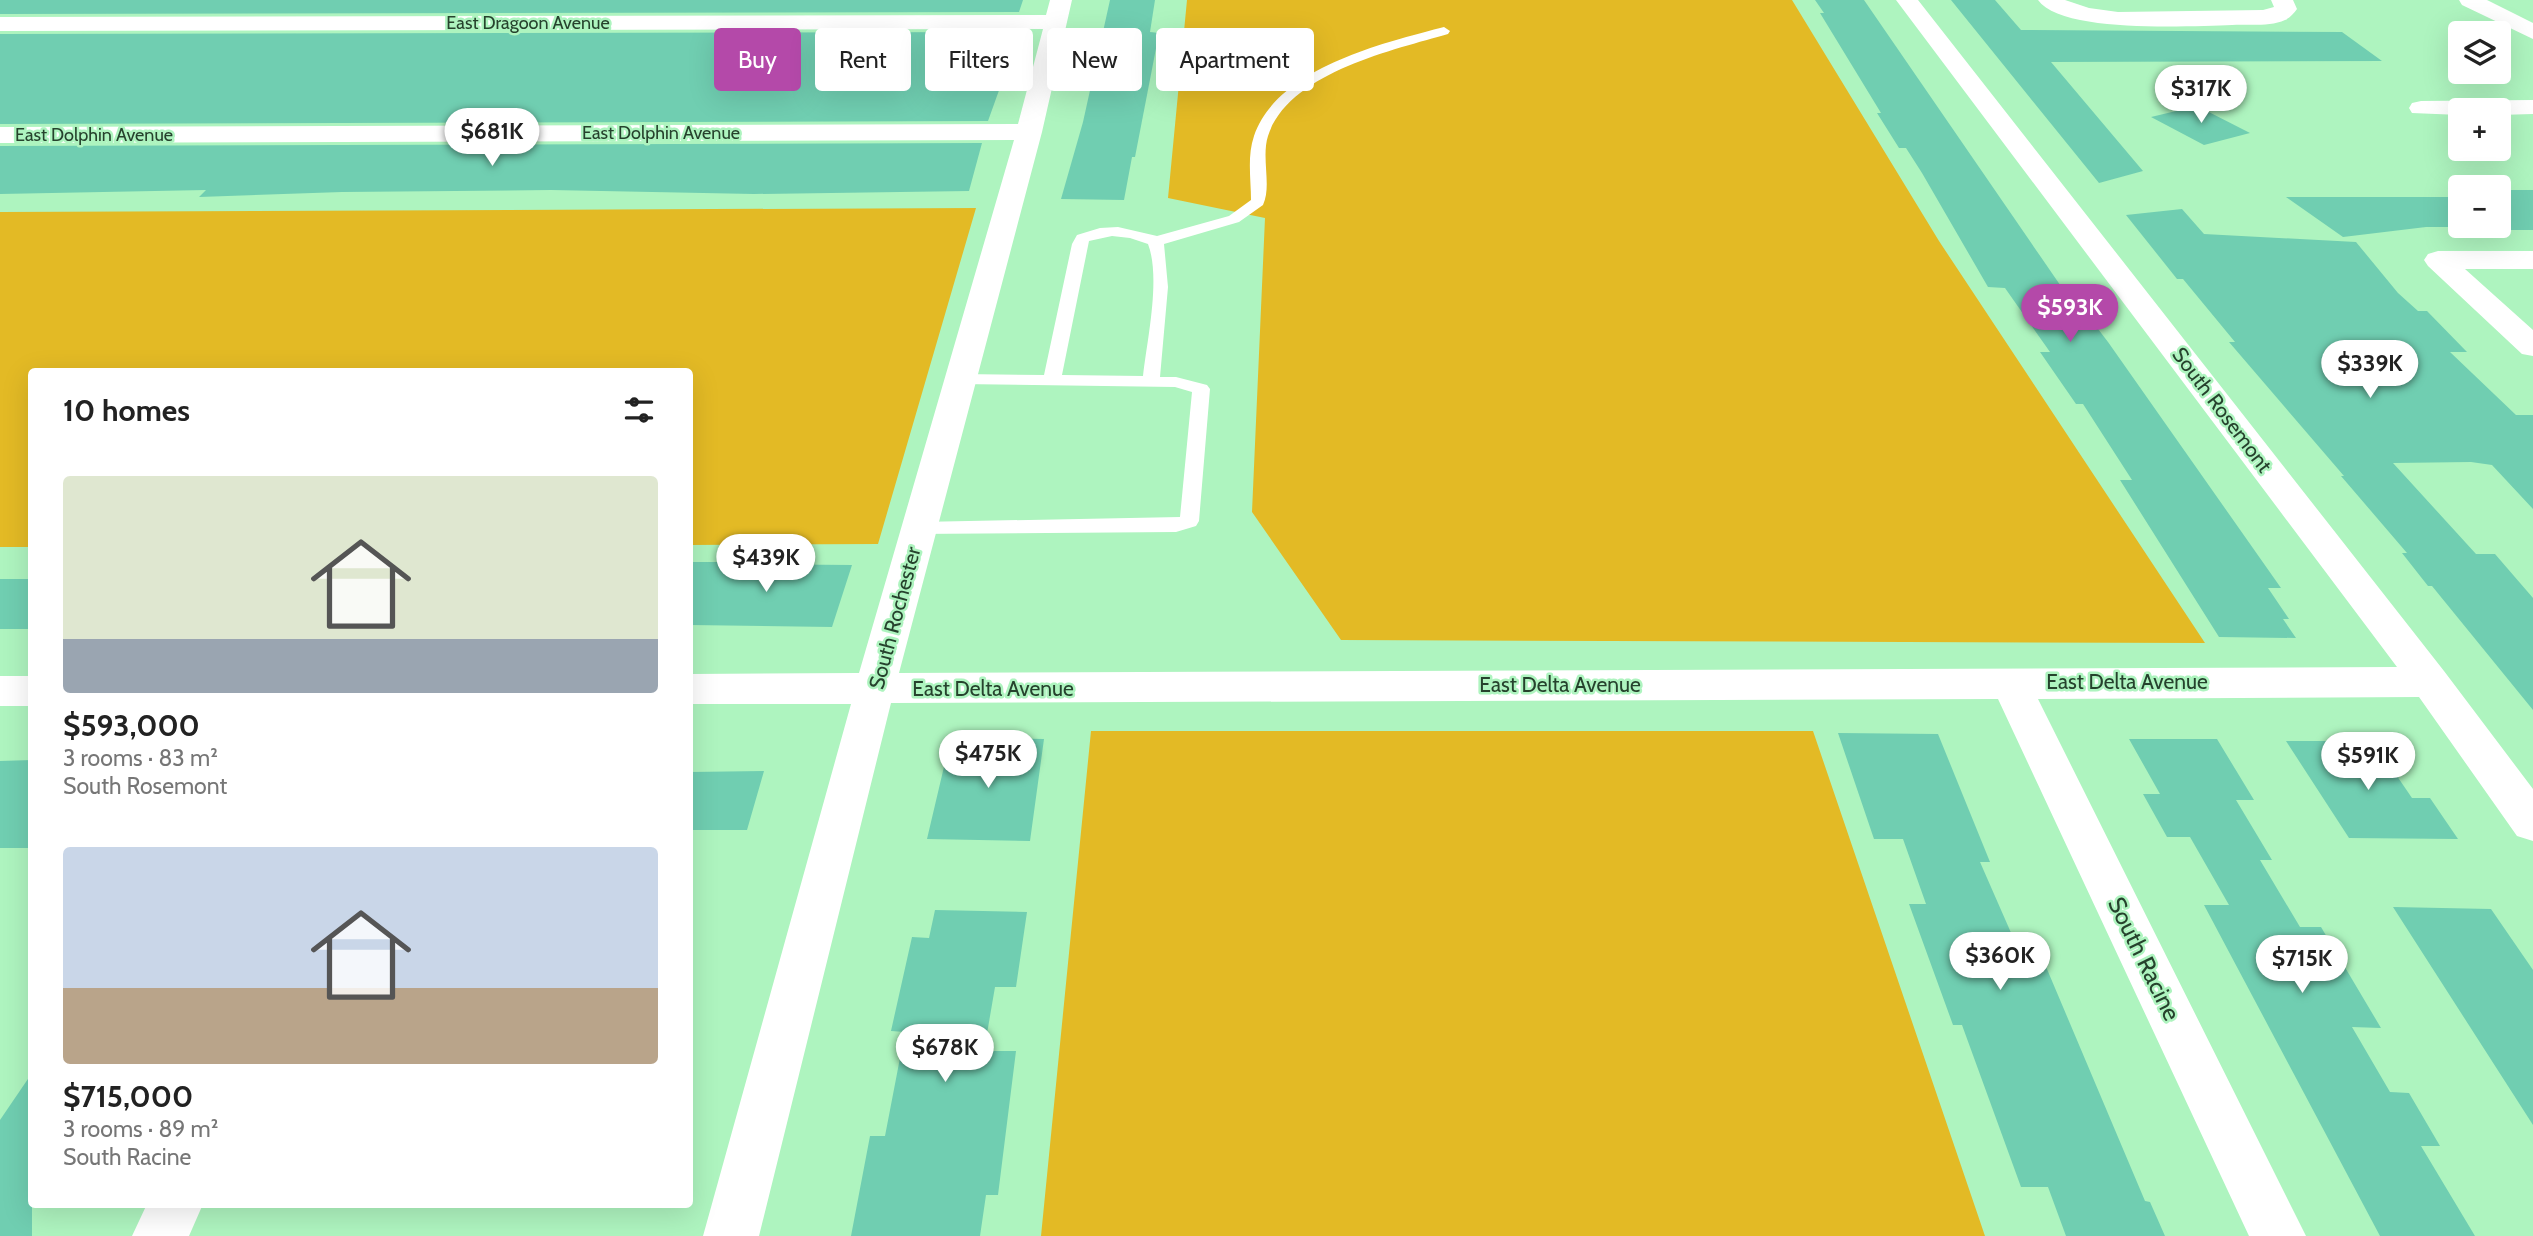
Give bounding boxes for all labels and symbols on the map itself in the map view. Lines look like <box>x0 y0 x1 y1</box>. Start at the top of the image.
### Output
street label: East Dragoon Avenue <box>446 12 610 34</box>
pin: $317K <box>2152 66 2250 125</box>
pin: $681K <box>443 108 541 168</box>
street label: East Dolphin Avenue <box>582 122 740 144</box>
street label: East Dolphin Avenue <box>15 124 173 146</box>
pin: $593K <box>2021 284 2119 344</box>
pin: $339K <box>2321 340 2419 400</box>
street label: South Rosemont <box>2167 342 2277 477</box>
pin: $439K <box>717 534 815 594</box>
street label: South Rochester <box>863 544 926 692</box>
street label: East Delta Avenue <box>2046 669 2208 694</box>
street label: East Delta Avenue <box>1479 672 1641 697</box>
street label: East Delta Avenue <box>912 676 1074 701</box>
pin: $475K <box>939 730 1037 790</box>
pin: $591K <box>2319 732 2417 792</box>
street label: South Racine <box>2102 892 2187 1025</box>
pin: $360K <box>1951 932 2049 992</box>
pin: $715K <box>2253 936 2351 995</box>
pin: $678K <box>896 1024 994 1084</box>

